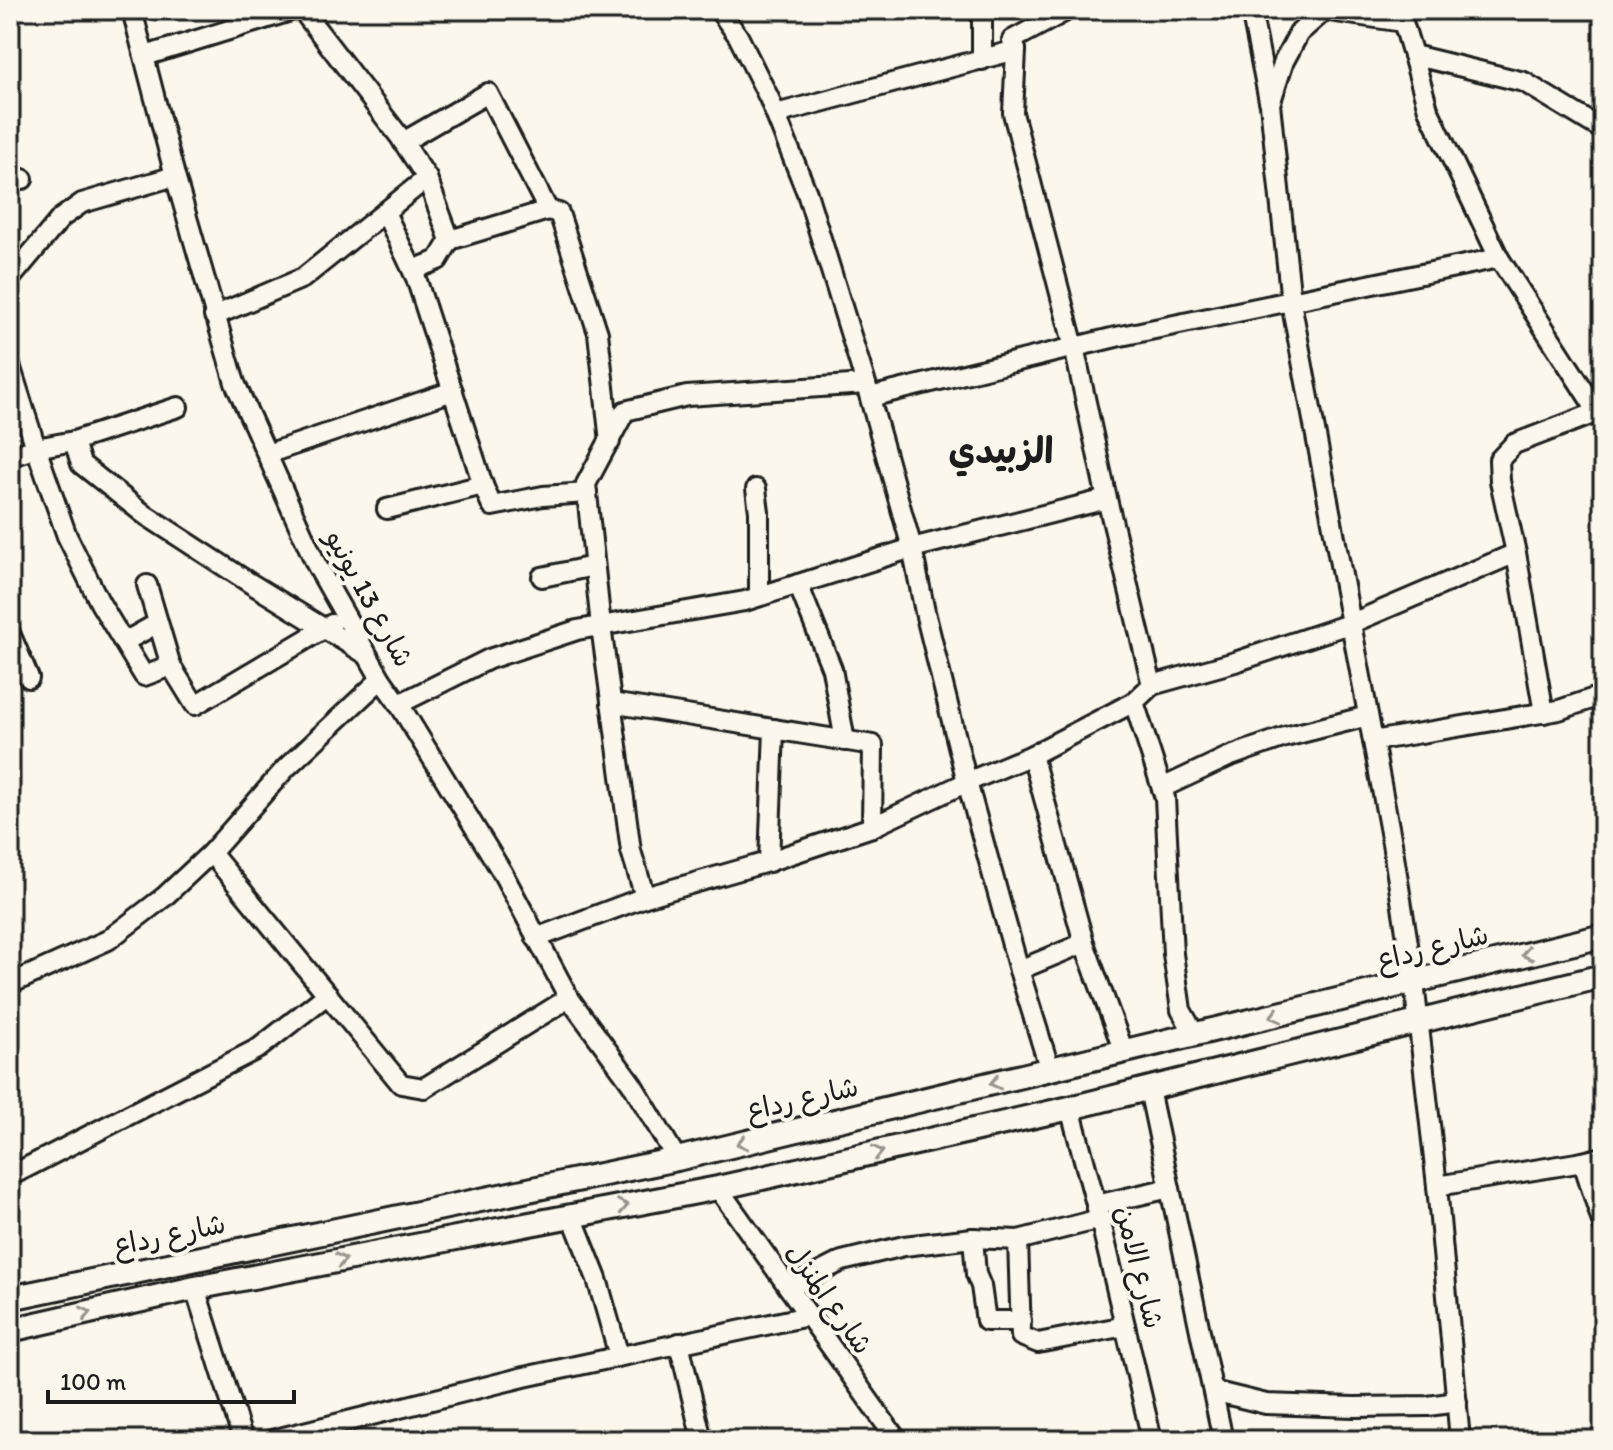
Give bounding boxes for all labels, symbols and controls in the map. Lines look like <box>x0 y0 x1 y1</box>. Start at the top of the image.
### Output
district label: الزبيدي <box>949 429 1054 477</box>
street label: شارع 13 يونيو <box>315 522 422 674</box>
street label: شارع رداع <box>1372 917 1492 980</box>
one-way arrow <box>1521 945 1535 962</box>
one-way arrow <box>1268 1006 1282 1023</box>
street label: شارع رداع <box>742 1069 862 1130</box>
one-way arrow <box>988 1074 1002 1091</box>
one-way arrow <box>735 1134 749 1151</box>
one-way arrow <box>870 1144 884 1161</box>
one-way arrow <box>617 1199 630 1216</box>
street label: شارع الامن <box>1105 1202 1172 1333</box>
street label: شارع رداع <box>110 1205 229 1265</box>
street label: شارع المنزل <box>777 1236 881 1362</box>
one-way arrow <box>334 1253 347 1270</box>
one-way arrow <box>79 1305 92 1322</box>
scale bar <box>48 1354 294 1404</box>
text: 100 m <box>60 1367 126 1396</box>

